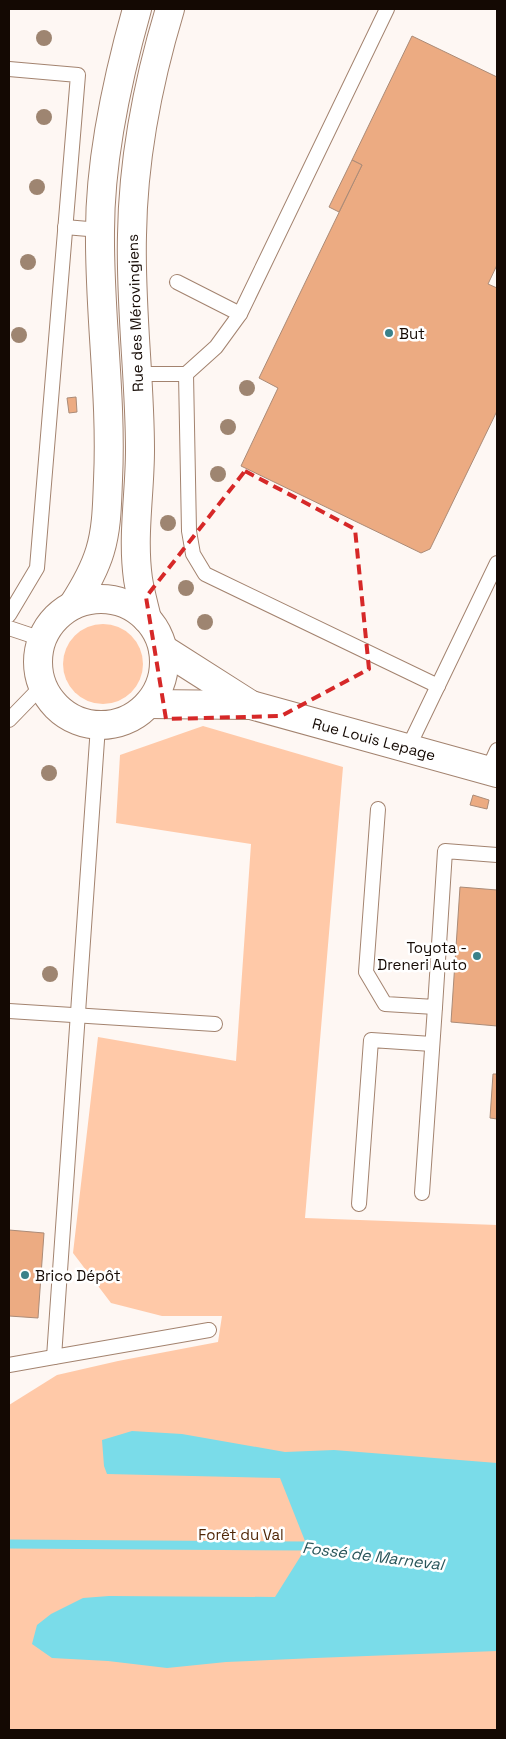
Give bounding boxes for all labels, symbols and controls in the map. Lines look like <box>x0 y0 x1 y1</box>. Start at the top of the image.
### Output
street label: Rue des Mérovingiens <box>123 234 147 392</box>
place label: But <box>399 324 425 343</box>
marker: But <box>383 327 395 339</box>
street label: Rue Louis Lepage <box>310 713 438 765</box>
place label: Toyota - Dreneri Auto <box>377 938 467 974</box>
marker: Toyota - Dreneri Auto <box>471 950 483 962</box>
place label: Brico Dépôt <box>35 1266 121 1285</box>
marker: Brico Dépôt <box>19 1269 31 1281</box>
park label: Forêt du Val <box>198 1525 284 1544</box>
water label: Fossé de Marneval <box>301 1537 447 1575</box>

